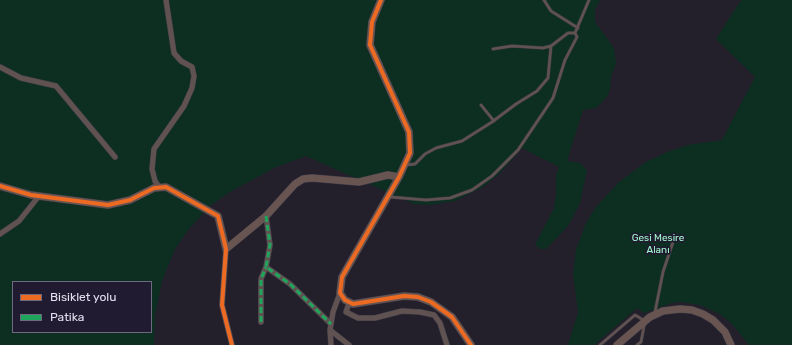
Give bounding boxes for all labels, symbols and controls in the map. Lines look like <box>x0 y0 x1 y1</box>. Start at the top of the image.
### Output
park label: Gesi Mesire Alanı <box>632 232 684 256</box>
legend <box>12 281 152 333</box>
text: Bisiklet yolu <box>50 290 116 304</box>
text: Patika <box>50 310 84 324</box>

